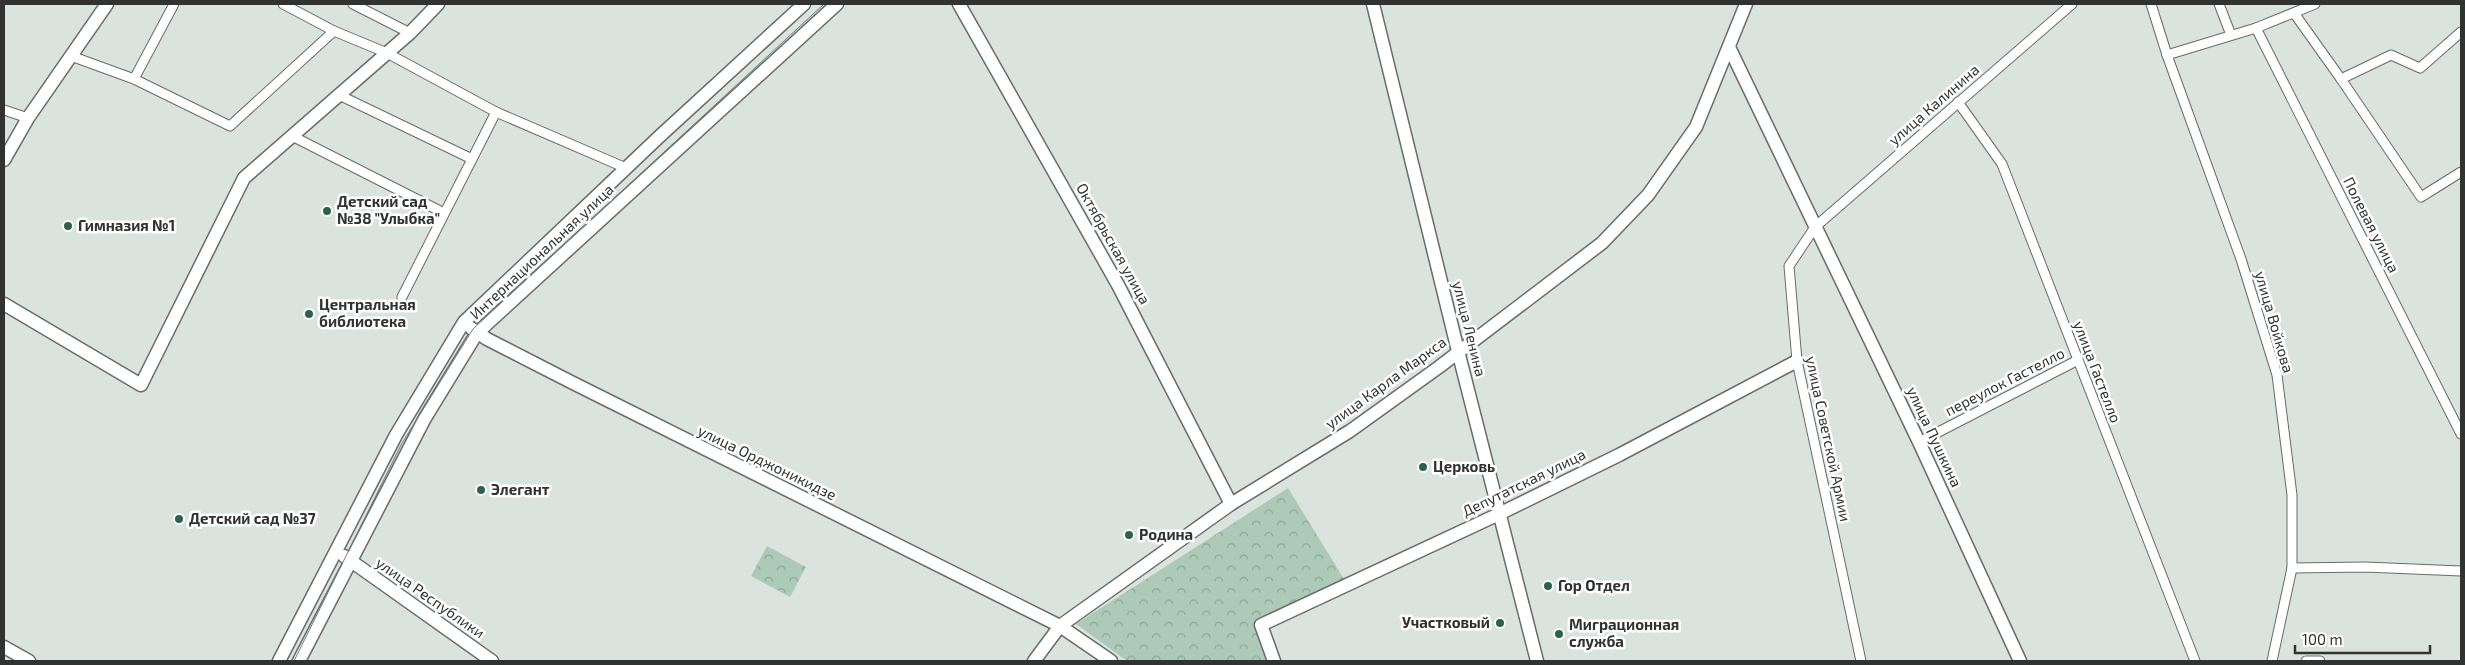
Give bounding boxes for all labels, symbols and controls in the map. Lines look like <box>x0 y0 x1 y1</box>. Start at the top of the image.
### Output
street label: улица Калинина <box>1884 60 1983 149</box>
street label: Полевая улица <box>2339 174 2404 276</box>
street label: Интернациональная улица <box>466 180 618 323</box>
street label: Октябрьская улица <box>1072 180 1155 308</box>
place label: Детский сад №38 "Улыбка" <box>337 192 440 227</box>
marker: Детский сад №38 "Улыбка" <box>321 205 333 217</box>
place label: Гимназия №1 <box>78 216 175 234</box>
marker: Гимназия №1 <box>62 220 74 232</box>
street label: улица Войкова <box>2251 269 2298 375</box>
street label: улица Ленина <box>1448 279 1491 379</box>
place label: Центральная библиотека <box>319 295 416 330</box>
marker: Центральная библиотека <box>303 308 315 320</box>
street label: улица Гастелло <box>2069 318 2126 426</box>
street label: улица Карла Маркса <box>1321 332 1450 433</box>
street label: переулок Гастелло <box>1942 343 2068 420</box>
street label: улица Советской Армии <box>1802 354 1855 523</box>
street label: улица Пушкина <box>1903 383 1966 490</box>
street label: улица Орджоникидзе <box>695 421 840 504</box>
street label: Депутатская улица <box>1459 444 1589 521</box>
place label: Церковь <box>1433 457 1495 475</box>
marker: Церковь <box>1417 461 1429 473</box>
place label: Элегант <box>491 480 550 498</box>
marker: Элегант <box>475 484 487 496</box>
place label: Детский сад №37 <box>189 509 316 527</box>
marker: Детский сад №37 <box>173 513 185 525</box>
place label: Родина <box>1139 525 1193 543</box>
marker: Родина <box>1123 529 1135 541</box>
street label: улица Республики <box>372 553 488 642</box>
place label: Гор Отдел <box>1558 576 1630 594</box>
marker: Гор Отдел <box>1542 580 1554 592</box>
place label: Участковый <box>1402 613 1490 631</box>
place label: Миграционная служба <box>1569 615 1679 650</box>
marker: Участковый <box>1494 617 1506 629</box>
scale bar <box>2295 622 2430 654</box>
marker: Миграционная служба <box>1553 628 1565 640</box>
text: 100 m <box>2302 630 2343 648</box>

